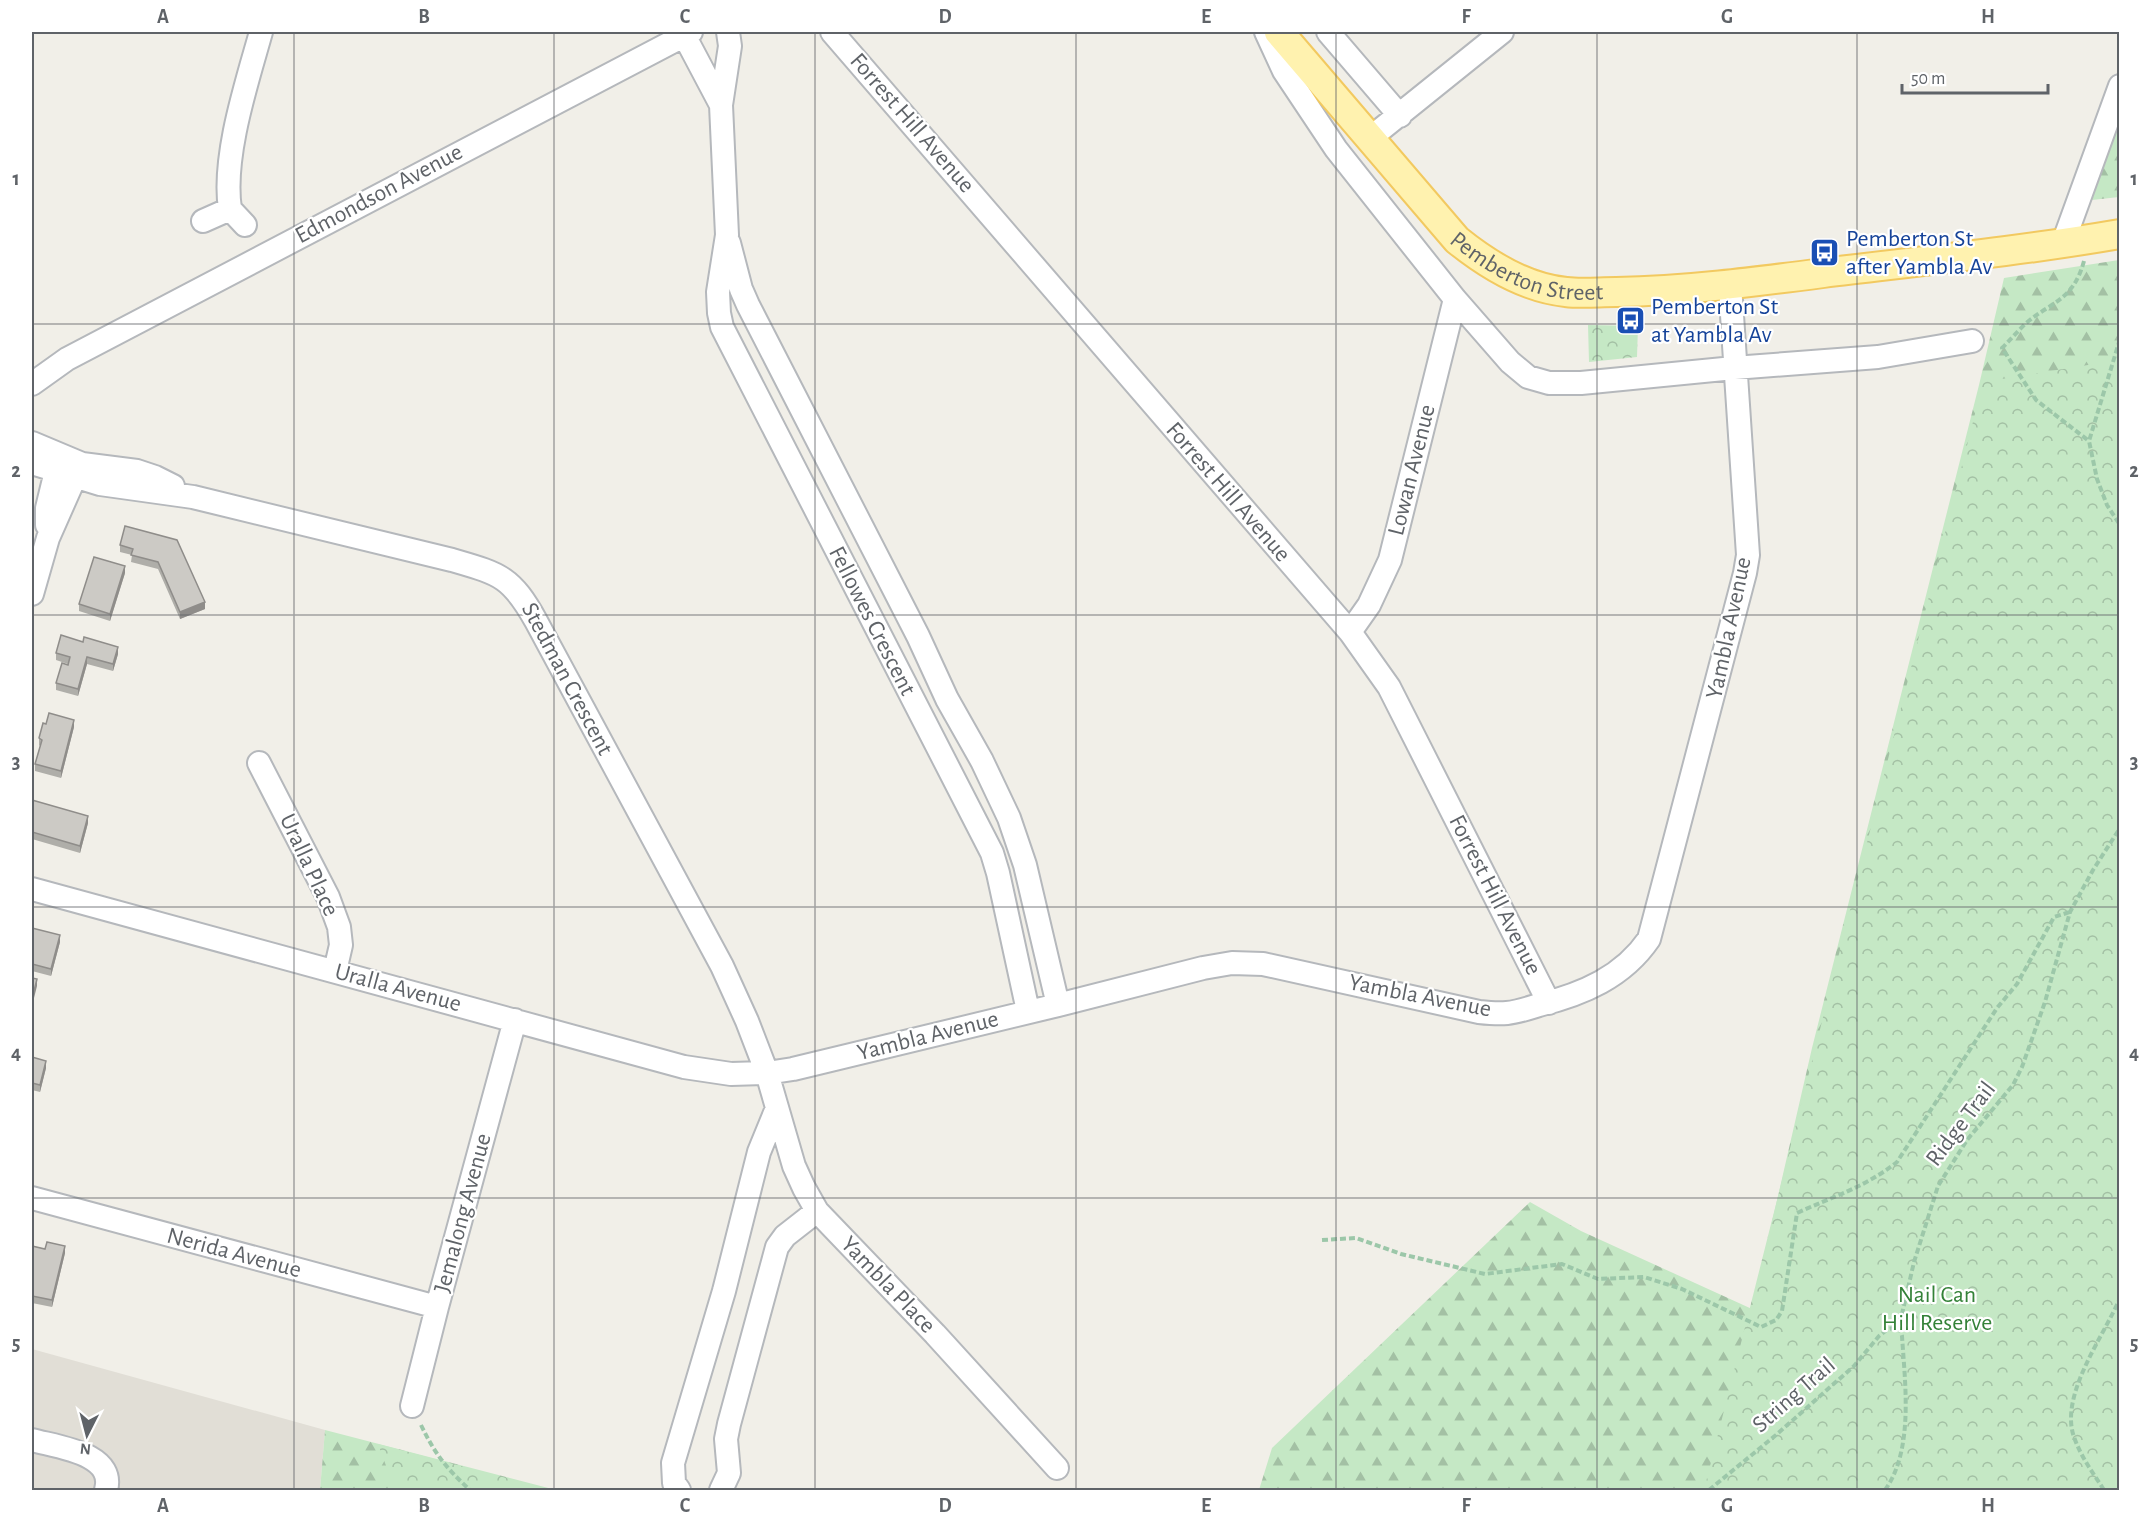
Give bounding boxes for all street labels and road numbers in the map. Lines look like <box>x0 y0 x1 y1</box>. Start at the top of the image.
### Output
street label: Forrest Hill Avenue <box>845 49 979 197</box>
street label: Edmondson Avenue <box>291 140 467 248</box>
street label: Pemberton Street <box>1445 227 1604 305</box>
street label: Lowan Avenue <box>1384 402 1440 538</box>
street label: Forrest Hill Avenue <box>1161 418 1295 566</box>
street label: Fellowes Crescent <box>824 543 920 700</box>
street label: Yambla Avenue <box>1702 555 1756 701</box>
street label: Stedman Crescent <box>517 599 617 759</box>
street label: Uralla Place <box>275 810 343 920</box>
street label: Forrest Hill Avenue <box>1444 811 1546 979</box>
street label: Uralla Avenue <box>332 960 464 1016</box>
street label: Yambla Avenue <box>1347 970 1493 1022</box>
street label: Yambla Avenue <box>855 1007 1001 1065</box>
street label: Ridge Trail <box>1922 1077 2000 1171</box>
street label: Jemalong Avenue <box>430 1131 496 1295</box>
street label: Nerida Avenue <box>164 1224 304 1282</box>
street label: Yambla Place <box>836 1232 940 1338</box>
street label: String Trail <box>1748 1353 1840 1437</box>

